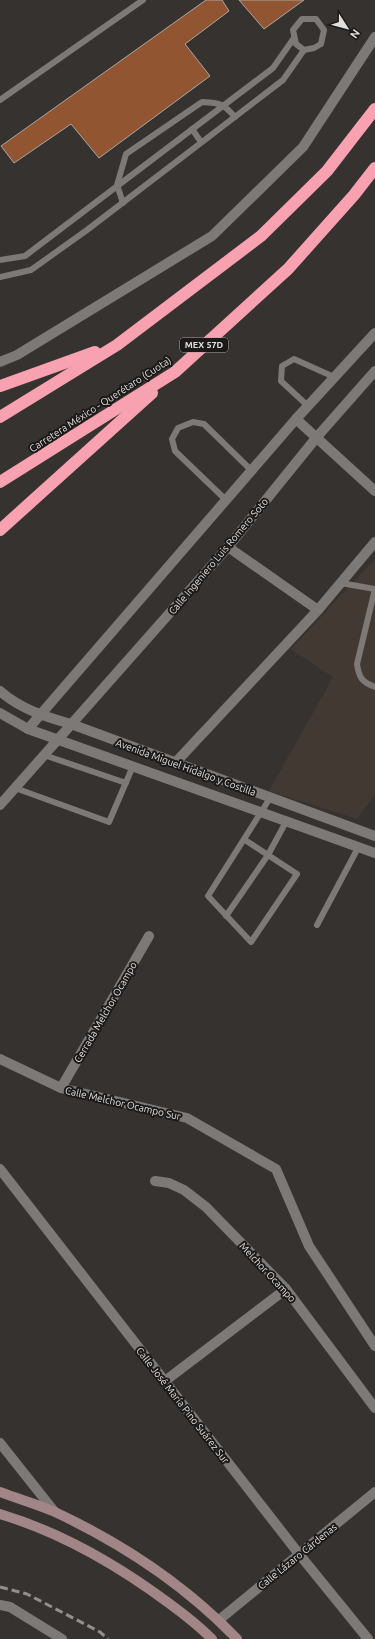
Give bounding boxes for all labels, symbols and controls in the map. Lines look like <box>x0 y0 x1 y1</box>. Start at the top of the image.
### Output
north arrow <box>327 8 367 48</box>
text: N <box>348 27 362 41</box>
road number: MEX 57D <box>180 338 228 352</box>
street label: Carretera México - Querétaro (Cuota) <box>27 354 173 454</box>
street label: Calle Ingeniero Luis Romero Soto <box>167 496 270 617</box>
street label: Avenida Miguel Hidalgo y Costilla <box>114 737 257 798</box>
street label: Cerrada Melchor Ocampo <box>72 960 139 1065</box>
street label: Calle Melchor Ocampo Sur <box>64 1085 182 1122</box>
street label: Melchor Ocampo <box>237 1240 298 1304</box>
street label: Calle José María Pino Suárez Sur <box>134 1345 231 1466</box>
street label: Calle Lázaro Cárdenas <box>256 1521 339 1591</box>

